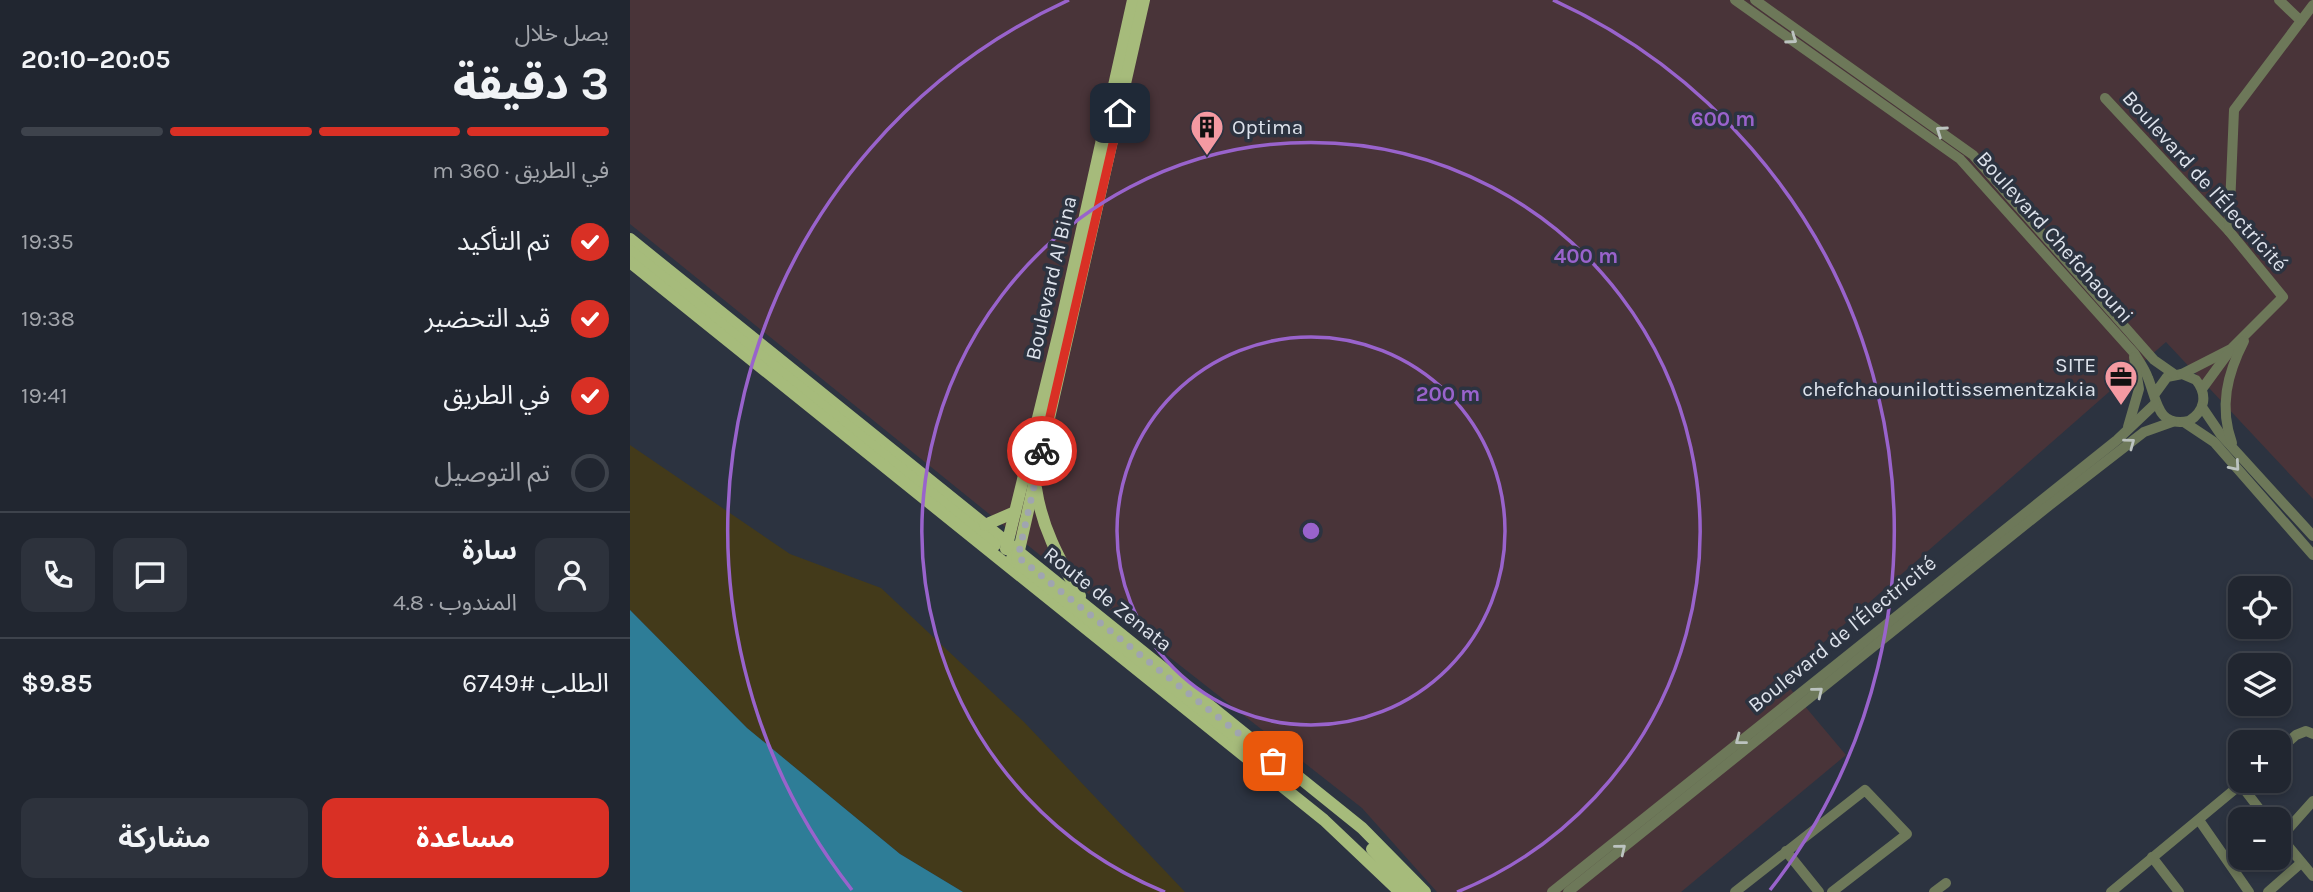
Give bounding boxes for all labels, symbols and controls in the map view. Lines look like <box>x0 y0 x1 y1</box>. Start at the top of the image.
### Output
text: يصل خلال <box>515 20 609 47</box>
one-way arrow <box>1784 31 1797 43</box>
text: 20:05–20:10 <box>21 44 170 75</box>
text: 3 دقيقة <box>453 57 609 111</box>
pin <box>1090 83 1150 143</box>
street label: Boulevard de l'Électricité <box>2118 86 2292 276</box>
icon: home <box>1101 94 1139 132</box>
text: 600 m <box>1691 107 1755 131</box>
building icon: Optima <box>1188 108 1226 157</box>
place label: Optima <box>1232 115 1303 139</box>
one-way arrow <box>1936 127 1949 139</box>
street label: Boulevard Chefchaouni <box>1972 146 2138 328</box>
text: في الطريق · 360 m <box>432 157 609 184</box>
street label: Boulevard Al Bina <box>1020 194 1082 362</box>
icon: check <box>571 223 609 261</box>
text: تم التأكيد <box>457 226 550 257</box>
text: 19:35 <box>21 228 74 255</box>
text: 400 m <box>1554 244 1618 268</box>
icon: check <box>571 300 609 338</box>
text: قيد التحضير <box>425 303 550 334</box>
text: 19:38 <box>21 305 75 332</box>
place label: SITE chefchaounilottissementzakia <box>1802 353 2096 401</box>
office icon: SITE chefchaounilottissementzakia <box>2102 358 2140 407</box>
icon: check <box>571 377 609 415</box>
text: في الطريق <box>443 380 550 411</box>
text: 19:41 <box>21 382 68 409</box>
text: 200 m <box>1416 382 1480 406</box>
courier <box>1007 416 1077 486</box>
icon: bike <box>1023 432 1061 470</box>
one-way arrow <box>2123 439 2135 452</box>
text: تم التوصيل <box>434 457 550 488</box>
one-way arrow <box>2227 458 2239 471</box>
centre of rings <box>1299 519 1323 543</box>
text: سارة <box>462 535 517 566</box>
button: phone <box>21 538 95 612</box>
button: chat <box>113 538 187 612</box>
button: person <box>535 538 609 612</box>
street label: Route de Zenata <box>1039 542 1177 656</box>
street label: Boulevard de l'Électricité <box>1743 551 1941 717</box>
map controls <box>2228 576 2291 870</box>
button: locate <box>2228 576 2291 639</box>
text: المندوب · 4.8 <box>393 589 517 616</box>
button: layers <box>2228 653 2291 716</box>
text: $9.85 <box>21 668 92 699</box>
text: الطلب #6749 <box>462 668 609 699</box>
one-way arrow <box>1810 688 1823 700</box>
button: + <box>2228 730 2291 793</box>
pin <box>1243 731 1303 791</box>
one-way arrow <box>1736 731 1748 744</box>
icon: bag <box>1254 742 1292 780</box>
button: مشاركة <box>21 798 308 878</box>
button: مساعدة <box>322 798 609 878</box>
button: − <box>2228 807 2291 870</box>
one-way arrow <box>1613 844 1625 857</box>

